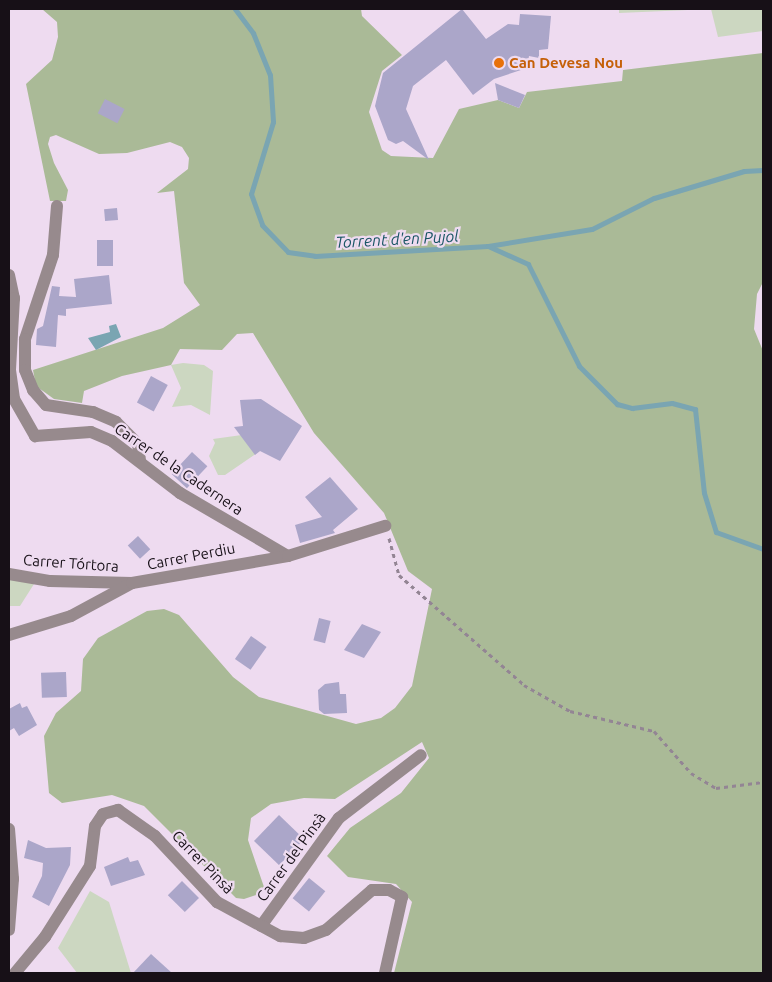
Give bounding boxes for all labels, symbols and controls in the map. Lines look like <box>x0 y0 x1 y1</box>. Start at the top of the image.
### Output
place label: Can Devesa Nou <box>509 54 623 72</box>
marker: Can Devesa Nou <box>493 57 505 69</box>
water label: Torrent d'en Pujol <box>335 226 459 252</box>
street label: Carrer de la Cadernera <box>111 419 247 519</box>
street label: Carrer Perdiu <box>145 539 237 573</box>
street label: Carrer Tórtora <box>23 551 119 575</box>
street label: Carrer del Pinsà <box>253 809 329 905</box>
street label: Carrer Pinsà <box>168 827 238 897</box>

